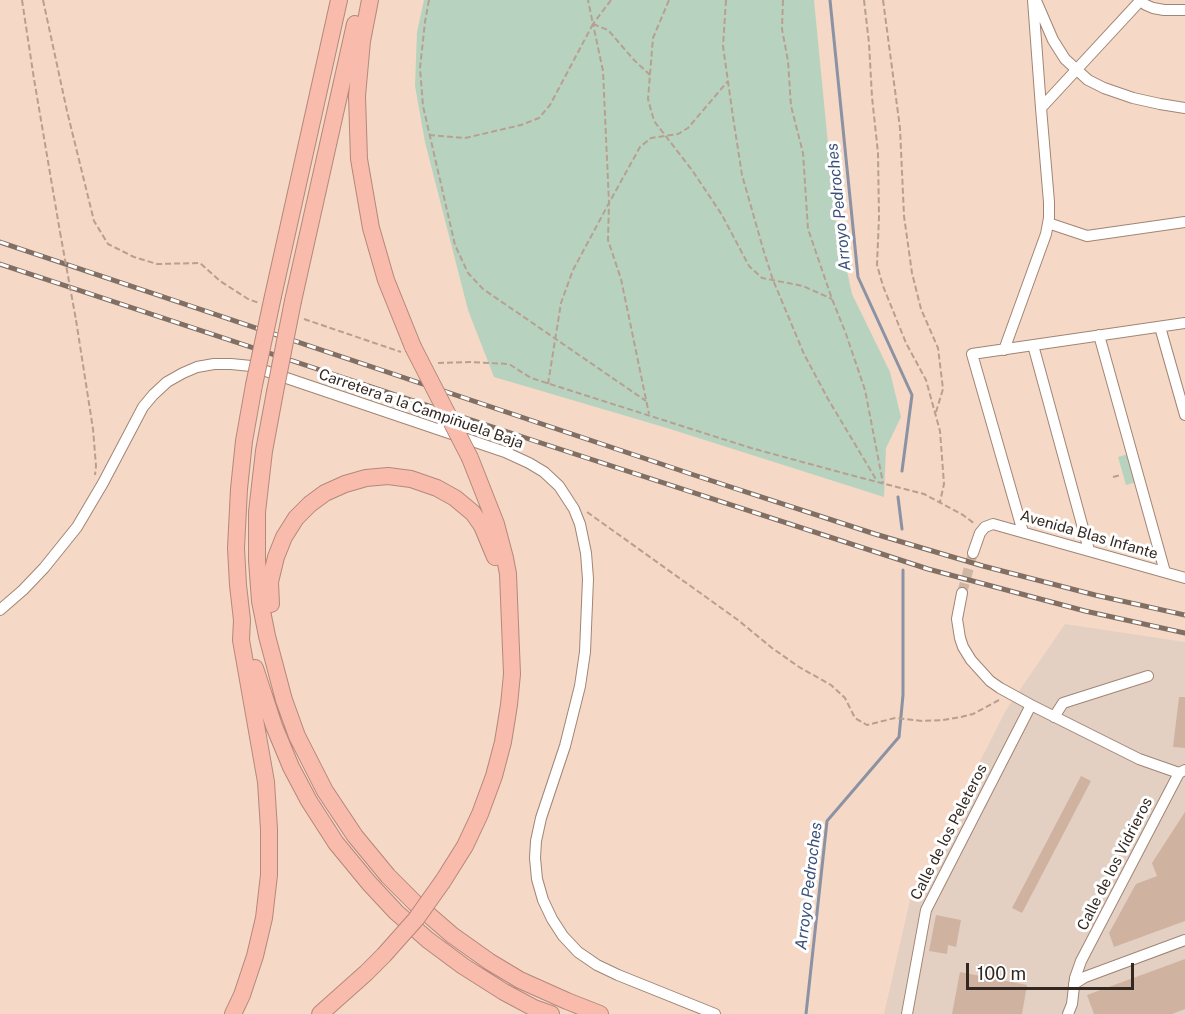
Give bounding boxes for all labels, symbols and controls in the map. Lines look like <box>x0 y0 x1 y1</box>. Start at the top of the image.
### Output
water label: Arroyo Pedroches <box>823 142 855 272</box>
street label: Carretera a la Campiñuela Baja <box>316 365 526 453</box>
street label: Avenida Blas Infante <box>1018 507 1160 563</box>
street label: Calle de los Peleteros <box>907 761 991 903</box>
street label: Calle de los Vidrieros <box>1074 795 1156 933</box>
water label: Arroyo Pedroches <box>792 821 826 951</box>
scale bar <box>969 951 1137 989</box>
text: 100 m <box>977 963 1026 984</box>

